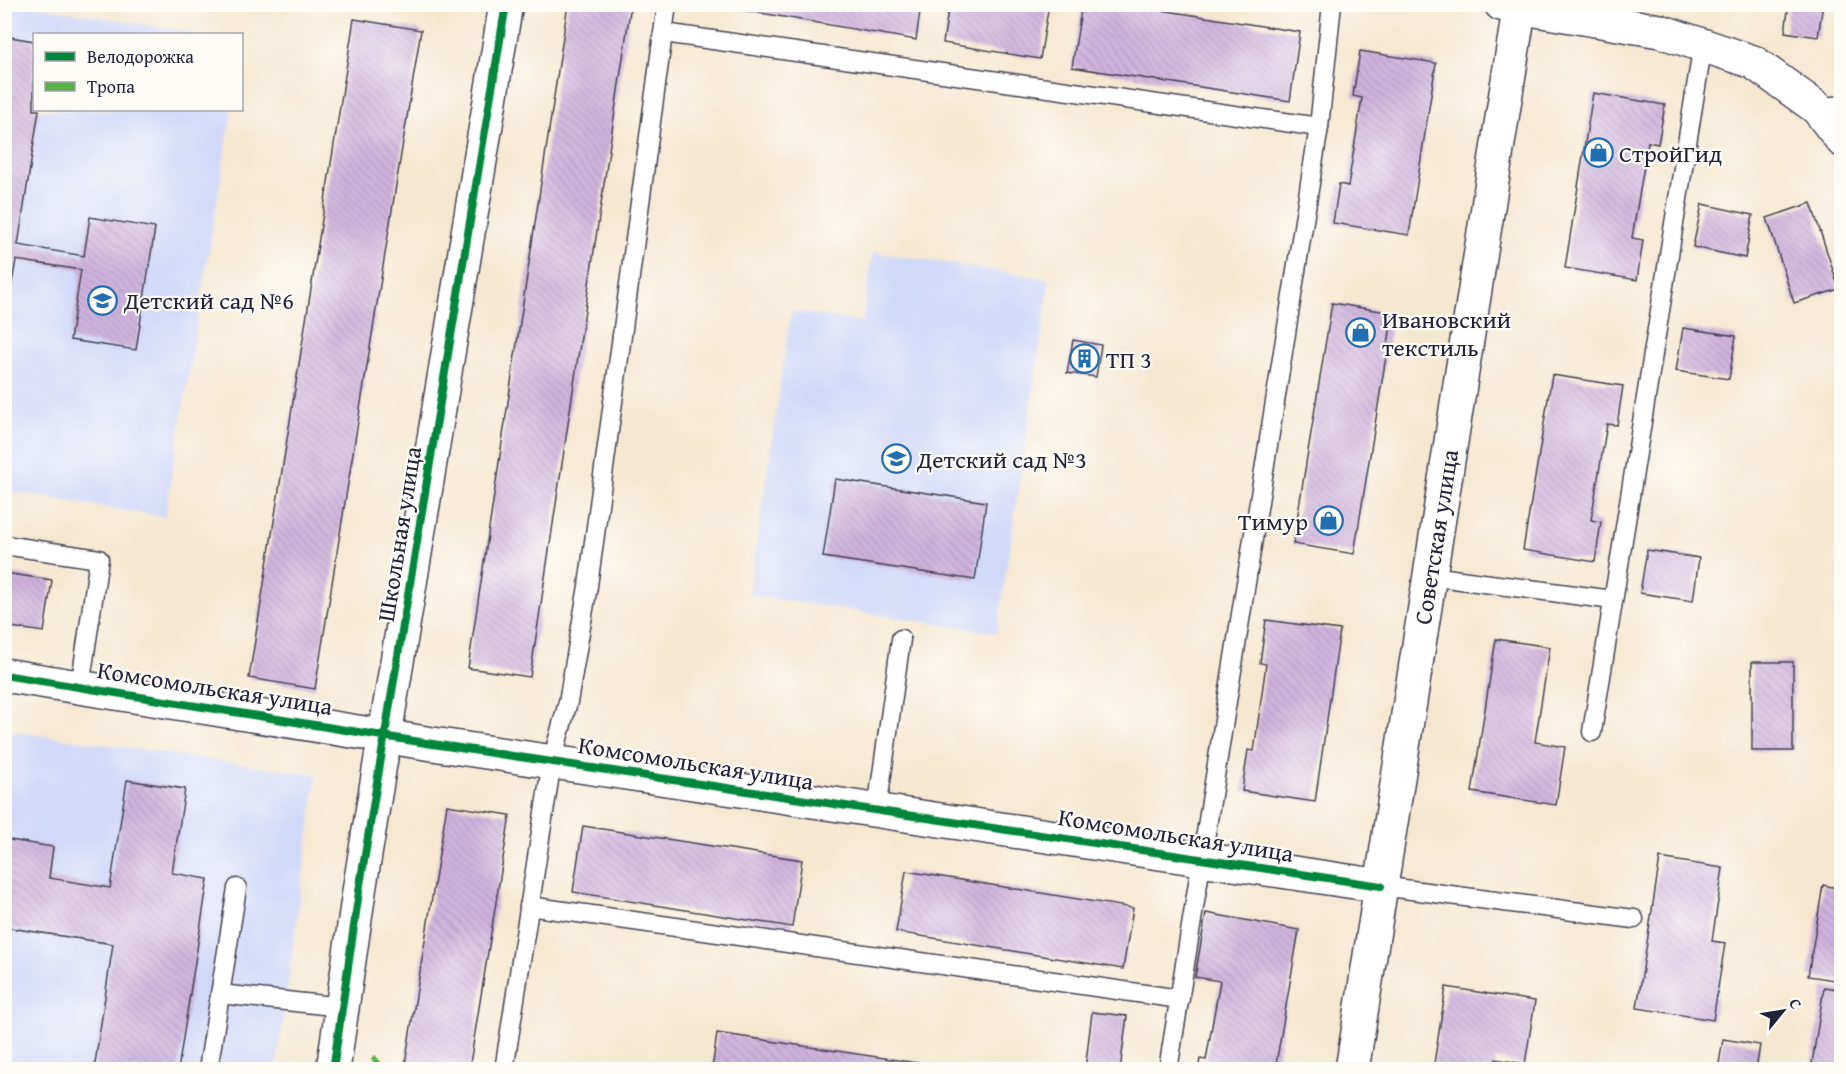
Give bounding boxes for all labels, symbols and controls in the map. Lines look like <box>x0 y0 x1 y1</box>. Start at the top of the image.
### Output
legend <box>33 33 243 111</box>
text: Велодорожка <box>87 43 194 70</box>
text: Тропа <box>87 73 135 100</box>
place label: СтройГид <box>1619 136 1722 171</box>
shop icon: СтройГид <box>1582 137 1614 169</box>
place label: Детский сад №6 <box>123 283 294 318</box>
school or university icon: Детский сад №6 <box>87 284 119 316</box>
place label: Ивановский текстиль <box>1382 302 1511 365</box>
shop icon: Ивановский текстиль <box>1345 317 1377 349</box>
place label: ТП 3 <box>1106 342 1152 377</box>
building icon: ТП 3 <box>1069 343 1101 375</box>
place label: Детский сад №3 <box>916 442 1087 477</box>
street label: Школьная улица <box>368 443 430 624</box>
school or university icon: Детский сад №3 <box>880 443 912 475</box>
street label: Советская улица <box>1405 446 1467 627</box>
place label: Тимур <box>1238 504 1308 539</box>
shop icon: Тимур <box>1313 505 1345 537</box>
street label: Комсомольская улица <box>95 652 336 724</box>
street label: Комсомольская улица <box>576 727 817 799</box>
street label: Комсомольская улица <box>1056 799 1297 871</box>
north arrow <box>1753 981 1813 1041</box>
text: С <box>1783 994 1809 1013</box>

